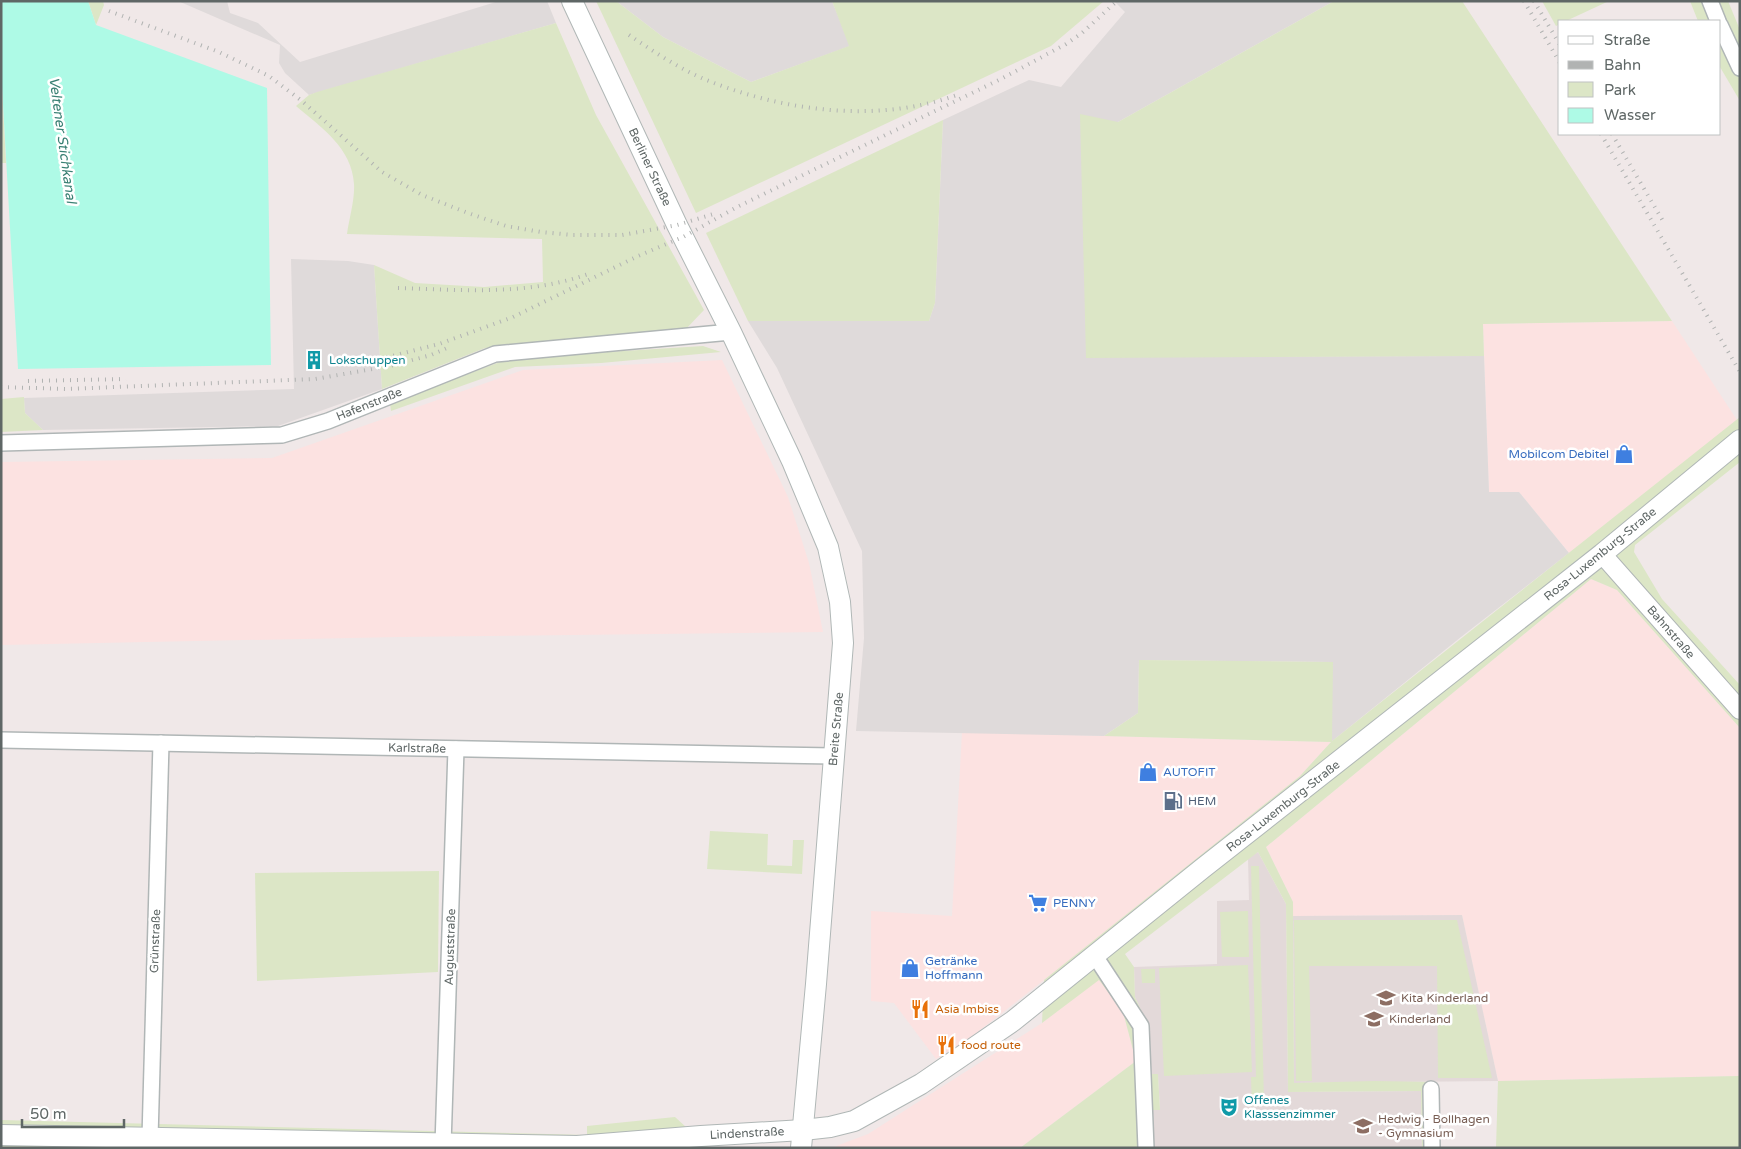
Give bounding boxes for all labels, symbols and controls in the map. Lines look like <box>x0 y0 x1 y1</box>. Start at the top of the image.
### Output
legend <box>1558 20 1721 135</box>
text: Straße <box>1604 31 1650 49</box>
text: Bahn <box>1604 56 1641 74</box>
water label: Veltener Stichkanal <box>45 76 80 206</box>
text: Park <box>1604 81 1636 99</box>
text: Wasser <box>1604 106 1656 124</box>
street label: Berliner Straße <box>626 126 674 208</box>
building icon: Lokschuppen <box>303 349 325 371</box>
place label: Lokschuppen <box>329 353 406 367</box>
street label: Hafenstraße <box>334 384 404 424</box>
shop icon: Mobilcom Debitel <box>1613 443 1635 465</box>
place label: Mobilcom Debitel <box>1509 447 1609 461</box>
street label: Rosa-Luxemburg-Straße <box>1541 504 1659 604</box>
street label: Bahnstraße <box>1644 603 1698 661</box>
street label: Breite Straße <box>826 691 846 766</box>
street label: Karlstraße <box>388 740 446 756</box>
street label: Rosa-Luxemburg-Straße <box>1223 757 1343 855</box>
shop icon: AUTOFIT <box>1137 761 1159 783</box>
place label: AUTOFIT <box>1163 765 1216 779</box>
fuel station icon: HEM <box>1162 790 1184 812</box>
place label: HEM <box>1188 794 1216 808</box>
supermarket icon: PENNY <box>1027 892 1049 914</box>
place label: PENNY <box>1053 896 1096 910</box>
street label: Auguststraße <box>442 908 458 986</box>
street label: Grünstraße <box>147 909 163 973</box>
place label: Getränke Hoffmann <box>925 954 983 982</box>
shop icon: Getränke Hoffmann <box>899 957 921 979</box>
school or university icon: Kita Kinderland <box>1375 987 1397 1009</box>
place label: Kita Kinderland <box>1401 991 1488 1005</box>
restaurant icon: Asia Imbiss <box>909 998 931 1020</box>
place label: Asia Imbiss <box>935 1002 999 1016</box>
school or university icon: Kinderland <box>1363 1008 1385 1030</box>
place label: Kinderland <box>1389 1012 1451 1026</box>
restaurant icon: food route <box>935 1034 957 1056</box>
place label: food route <box>961 1038 1021 1052</box>
place label: Offenes Klasssenzimmer <box>1244 1093 1336 1121</box>
scale bar <box>22 1096 125 1128</box>
theatre icon: Offenes Klasssenzimmer <box>1218 1096 1240 1118</box>
text: 50 m <box>30 1105 67 1123</box>
place label: Hedwig - Bollhagen - Gymnasium <box>1378 1112 1490 1140</box>
school or university icon: Hedwig - Bollhagen - Gymnasium <box>1352 1115 1374 1137</box>
street label: Lindenstraße <box>709 1124 785 1142</box>

